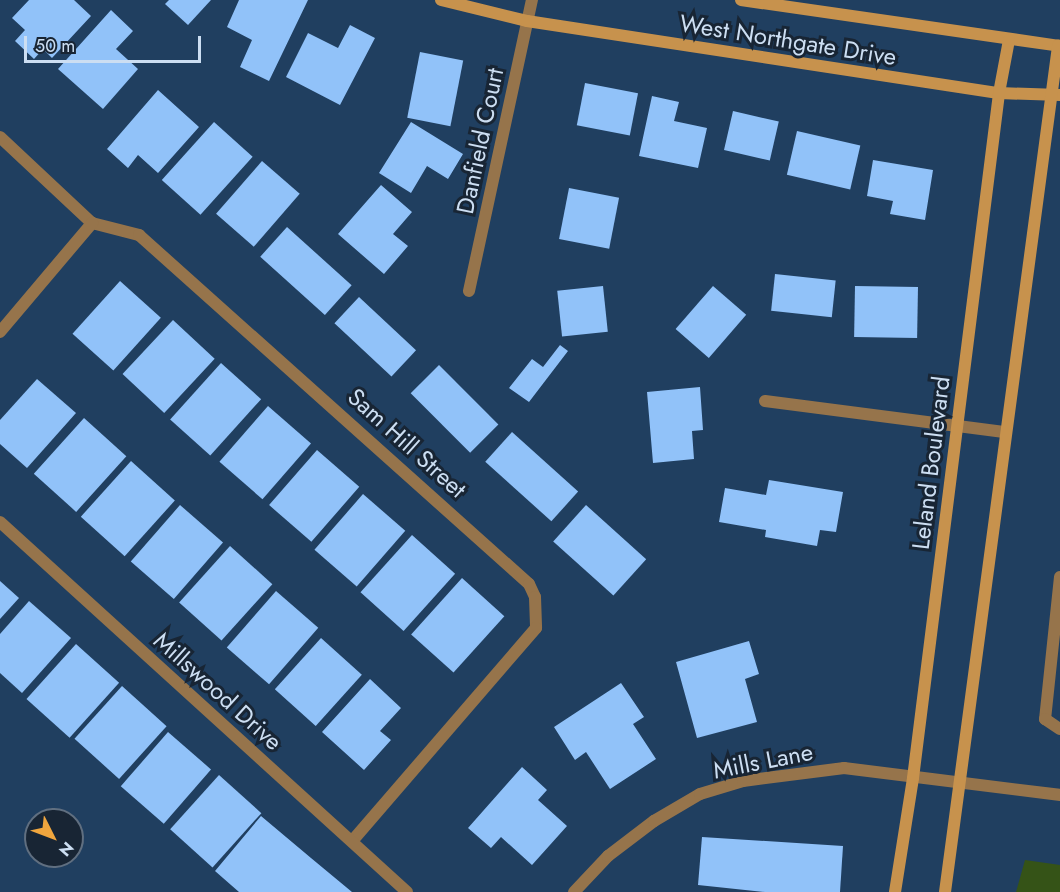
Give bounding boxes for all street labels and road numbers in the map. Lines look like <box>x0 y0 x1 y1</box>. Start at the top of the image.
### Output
street label: West Northgate Drive <box>678 9 898 71</box>
street label: Danfield Court <box>450 65 510 217</box>
street label: Leland Boulevard <box>906 375 956 551</box>
street label: Sam Hill Street <box>342 382 472 504</box>
street label: Millswood Drive <box>148 626 288 756</box>
street label: Mills Lane <box>711 737 815 785</box>

